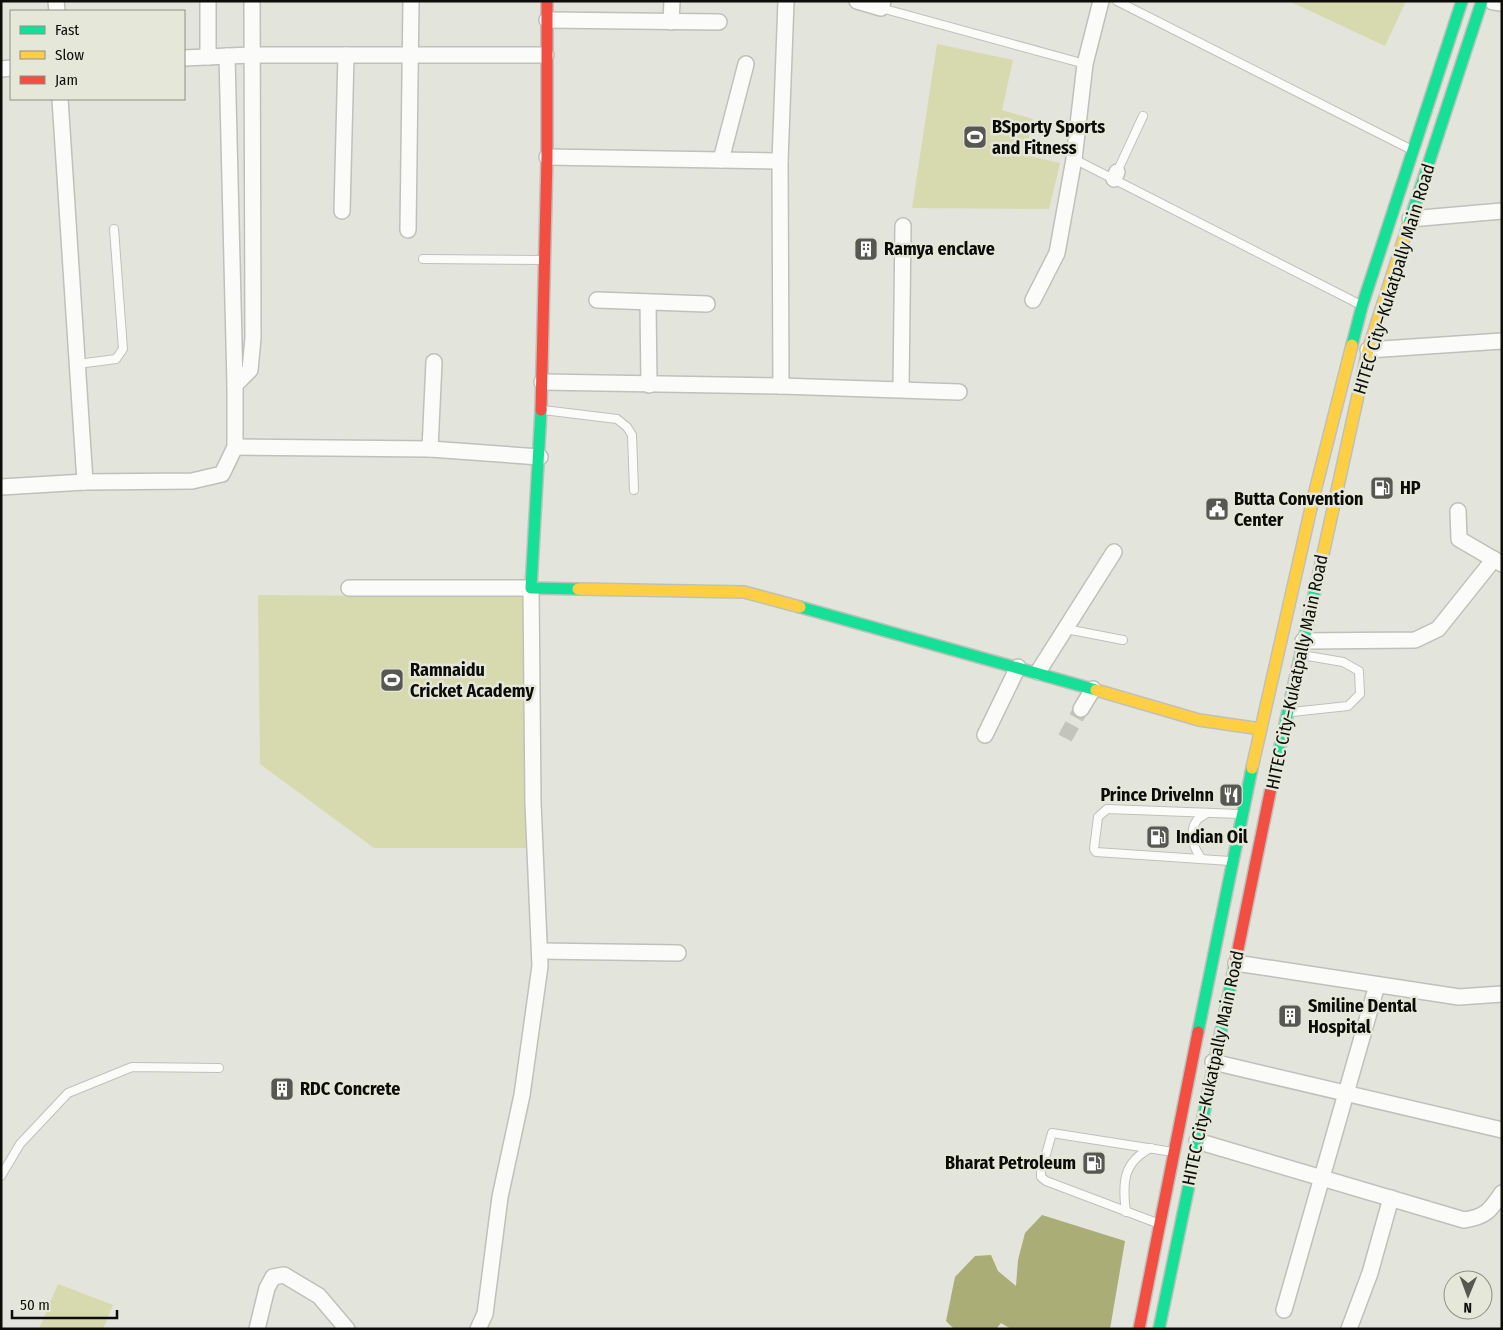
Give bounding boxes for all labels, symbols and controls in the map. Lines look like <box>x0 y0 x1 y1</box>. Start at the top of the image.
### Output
legend <box>10 10 185 100</box>
text: Fast <box>55 21 79 39</box>
text: Slow <box>55 46 84 64</box>
text: Jam <box>55 71 78 89</box>
place label: BSporty Sports and Fitness <box>992 116 1105 159</box>
sports icon: BSporty Sports and Fitness <box>962 124 988 150</box>
street label: HITEC City–Kukatpally Main Road <box>1348 161 1440 397</box>
building icon: Ramya enclave <box>853 236 879 262</box>
place label: Ramya enclave <box>884 238 995 260</box>
fuel station icon: HP <box>1369 475 1395 501</box>
place label: HP <box>1400 477 1421 499</box>
place label: Butta Convention Center <box>1234 488 1364 531</box>
public building icon: Butta Convention Center <box>1204 496 1230 522</box>
street label: HITEC City–Kukatpally Main Road <box>1261 552 1333 792</box>
place label: Ramnaidu Cricket Academy <box>410 659 534 702</box>
sports icon: Ramnaidu Cricket Academy <box>379 667 405 693</box>
restaurant icon: Prince DriveInn <box>1218 782 1244 808</box>
place label: Prince DriveInn <box>1100 784 1214 806</box>
fuel station icon: Indian Oil <box>1145 824 1171 850</box>
place label: Indian Oil <box>1176 826 1248 848</box>
street label: HITEC City–Kukatpally Main Road <box>1177 948 1249 1188</box>
place label: Smiline Dental Hospital <box>1308 995 1417 1038</box>
building icon: Smiline Dental Hospital <box>1277 1003 1303 1029</box>
building icon: RDC Concrete <box>269 1076 295 1102</box>
place label: RDC Concrete <box>300 1078 400 1100</box>
fuel station icon: Bharat Petroleum <box>1081 1150 1107 1176</box>
place label: Bharat Petroleum <box>945 1152 1076 1174</box>
north arrow <box>1443 1270 1493 1320</box>
scale bar <box>12 1288 118 1320</box>
text: 50 m <box>20 1296 50 1314</box>
text: N <box>1463 1299 1472 1316</box>

